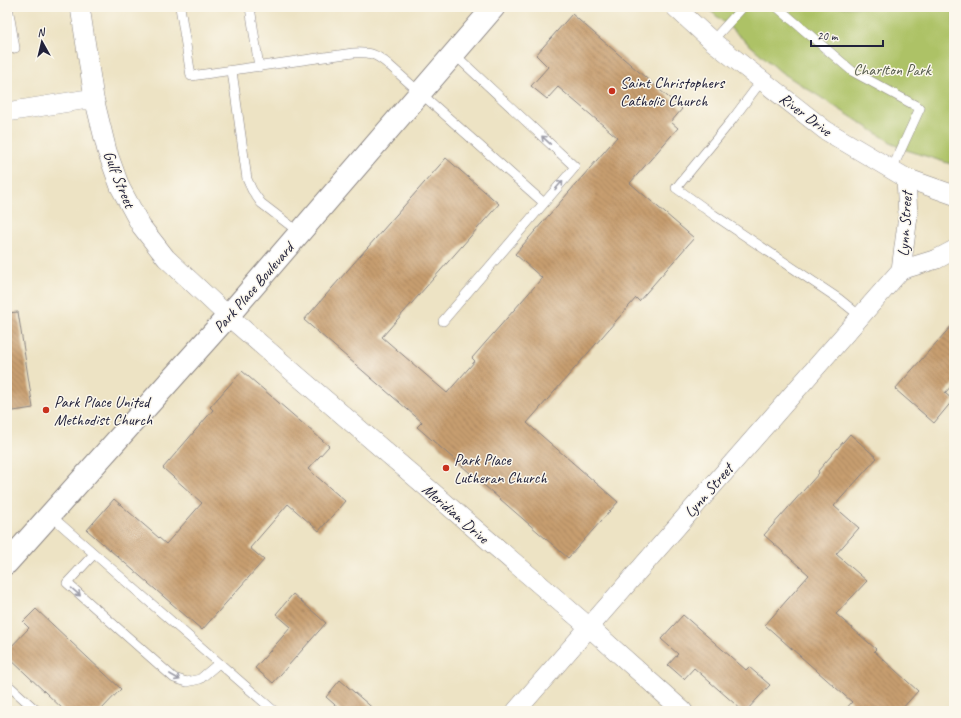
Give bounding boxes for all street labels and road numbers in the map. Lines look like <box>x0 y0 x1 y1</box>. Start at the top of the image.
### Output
street label: River Drive <box>775 89 837 142</box>
street label: Gulf Street <box>99 148 140 212</box>
street label: Lynn Street <box>893 189 917 257</box>
street label: Park Place Boulevard <box>209 237 300 337</box>
street label: Lynn Street <box>680 458 739 522</box>
street label: Meridian Drive <box>418 479 494 549</box>

